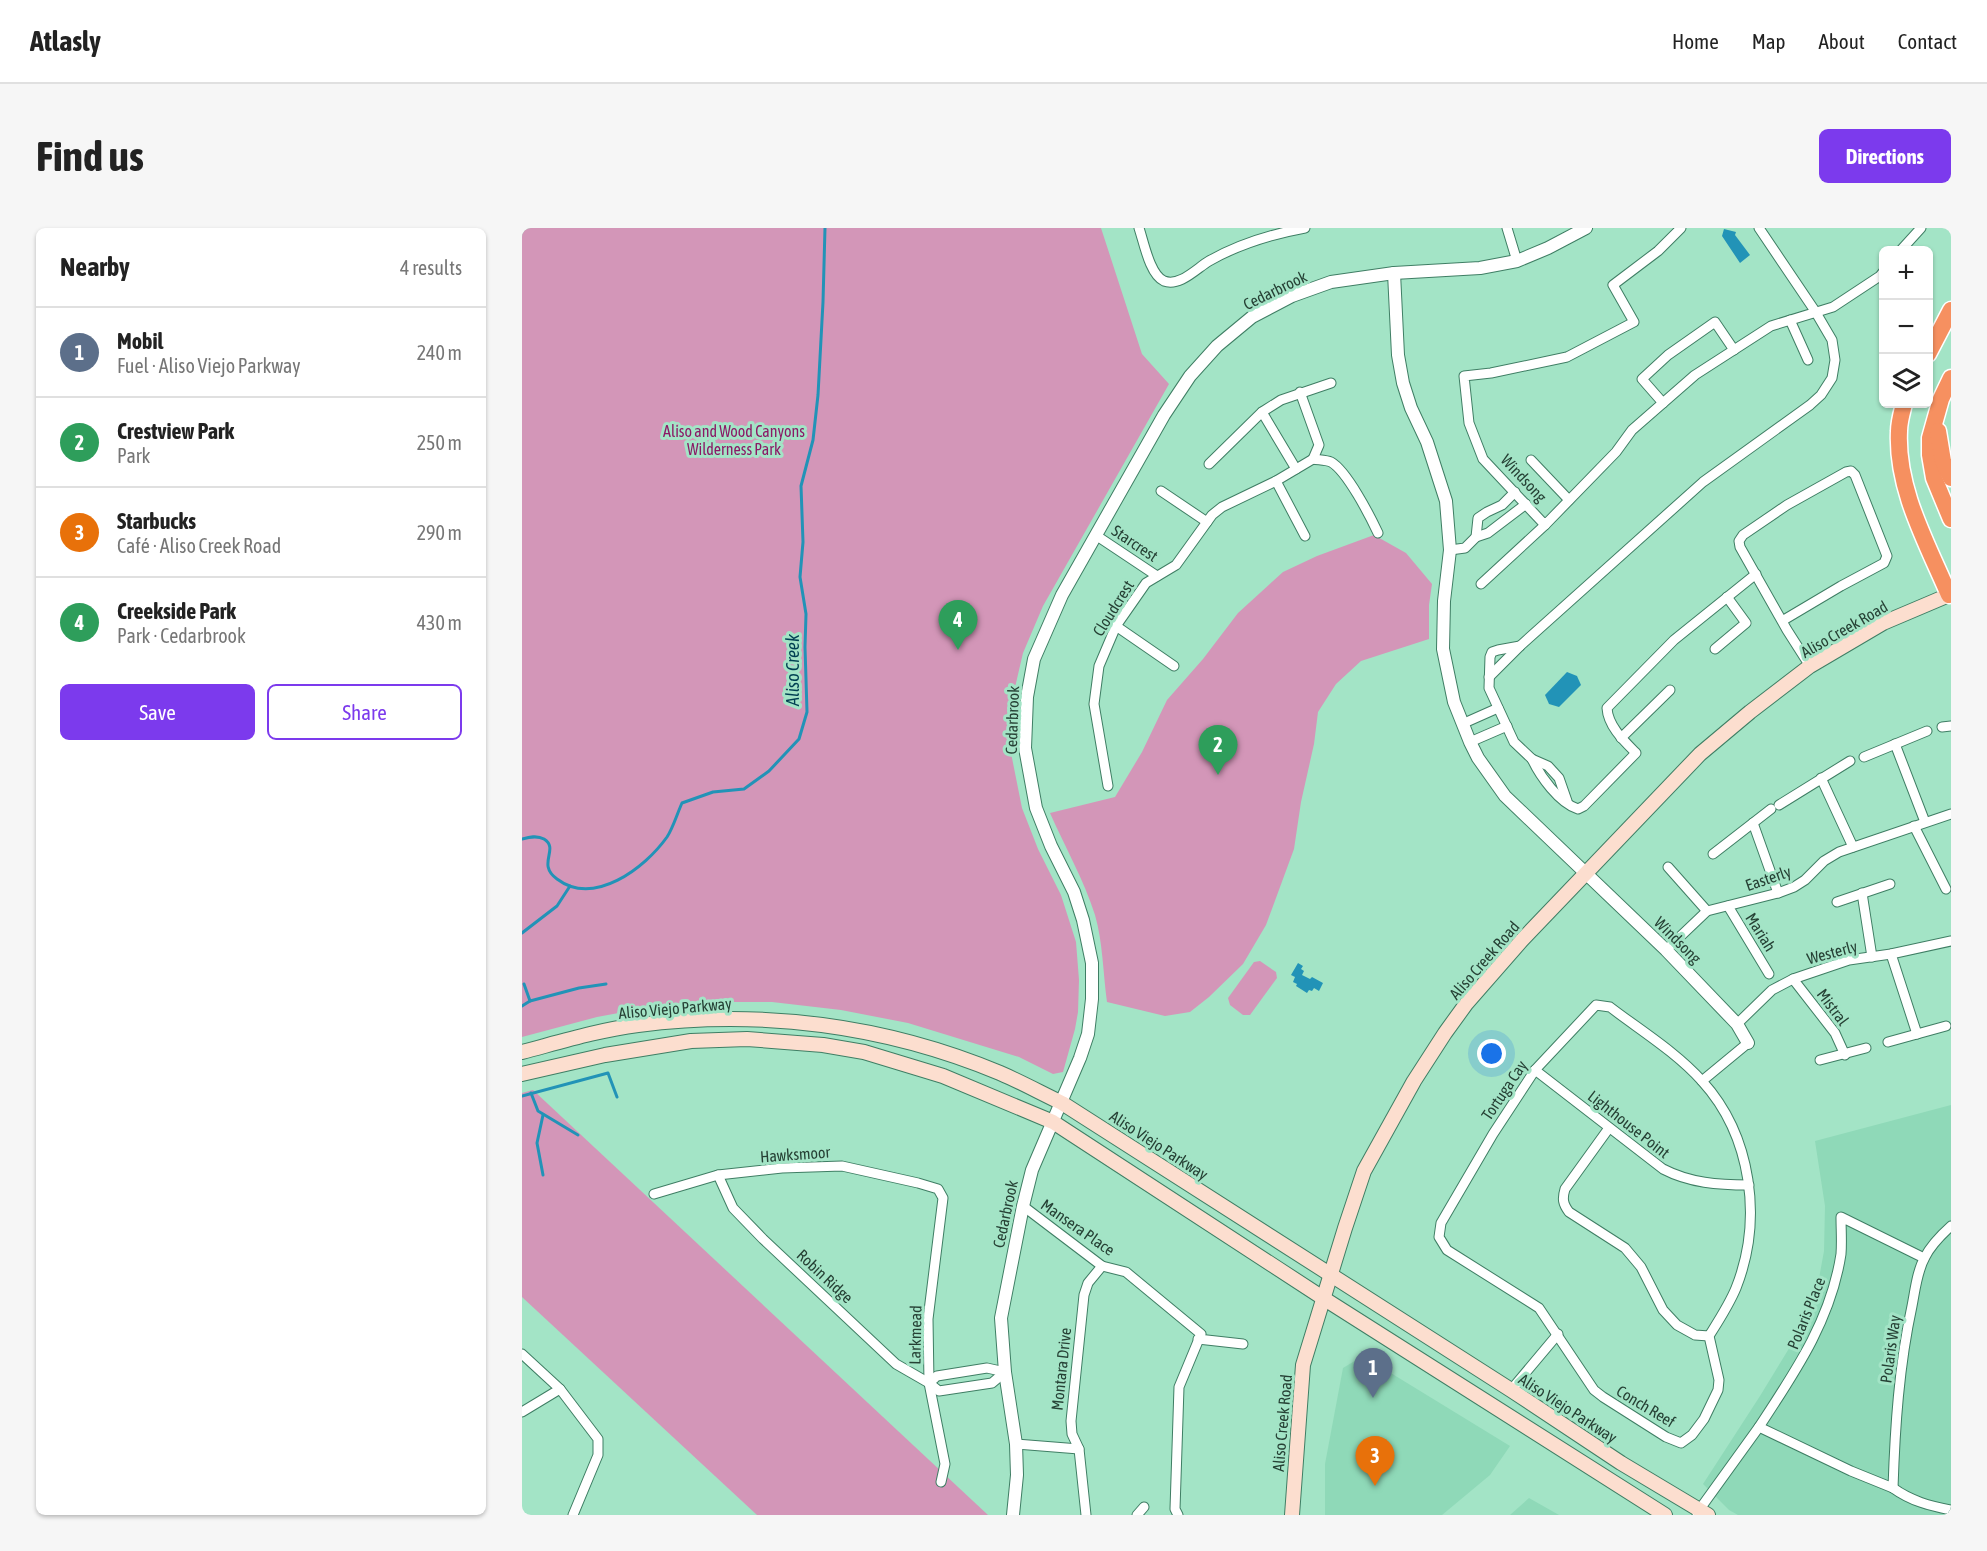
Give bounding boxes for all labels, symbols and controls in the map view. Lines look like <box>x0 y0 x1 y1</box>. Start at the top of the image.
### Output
text: Atlasly <box>30 25 101 57</box>
text: Home <box>1672 29 1719 53</box>
text: Map <box>1752 29 1786 53</box>
text: About <box>1819 29 1865 53</box>
text: Contact <box>1898 29 1957 53</box>
button: Directions <box>1819 129 1951 183</box>
text: Find us <box>36 132 144 180</box>
map controls <box>1879 246 1933 408</box>
button: + <box>1879 246 1933 300</box>
text: Nearby <box>60 252 130 282</box>
text: 4 results <box>400 256 462 279</box>
street label: Cedarbrook <box>1240 267 1310 313</box>
button: − <box>1879 300 1933 354</box>
text: Mobil <box>117 328 163 354</box>
text: 1 <box>75 341 84 364</box>
text: 240 m <box>417 341 462 364</box>
text: Fuel · Aliso Viejo Parkway <box>117 354 300 377</box>
button: layers <box>1879 354 1933 408</box>
text: Crestview Park <box>117 418 234 444</box>
park label: Aliso and Wood Canyons Wilderness Park <box>663 422 805 458</box>
text: 2 <box>75 431 84 454</box>
text: 250 m <box>417 431 462 454</box>
text: Park <box>117 444 150 467</box>
street label: Windsong <box>1497 450 1551 506</box>
text: Starbucks <box>117 508 196 534</box>
text: 3 <box>75 521 84 544</box>
text: 290 m <box>417 521 462 544</box>
street label: Starcrest <box>1109 521 1162 565</box>
text: Café · Aliso Creek Road <box>117 534 281 557</box>
street label: Cloudcrest <box>1089 576 1137 639</box>
street label: Aliso Creek Road <box>1797 597 1891 661</box>
text: Creekside Park <box>117 598 236 624</box>
pin: 4 <box>938 600 978 650</box>
text: 4 <box>75 611 84 634</box>
text: 430 m <box>417 611 462 634</box>
text: Park · Cedarbrook <box>117 624 246 647</box>
water label: Aliso Creek <box>782 633 803 707</box>
button: Save <box>60 684 255 740</box>
button: Share <box>267 684 462 740</box>
street label: Cedarbrook <box>1002 685 1022 755</box>
pin: 2 <box>1198 726 1238 775</box>
street label: Easterly <box>1743 862 1794 895</box>
street label: Mariah <box>1742 910 1780 954</box>
street label: Windsong <box>1650 913 1705 968</box>
street label: Aliso Creek Road <box>1445 917 1523 1003</box>
street label: Westerly <box>1805 937 1860 968</box>
street label: Mistral <box>1814 985 1853 1029</box>
street label: Aliso Viejo Parkway <box>618 994 733 1023</box>
your location <box>1477 1039 1506 1068</box>
street label: Tortuga Cay <box>1478 1056 1532 1124</box>
street label: Lighthouse Point <box>1584 1087 1674 1162</box>
street label: Aliso Viejo Parkway <box>1106 1107 1212 1184</box>
street label: Hawksmoor <box>759 1143 831 1165</box>
street label: Cedarbrook <box>989 1179 1021 1249</box>
street label: Mansera Place <box>1038 1195 1118 1259</box>
street label: Robin Ridge <box>793 1246 857 1307</box>
street label: Polaris Place <box>1783 1274 1829 1352</box>
street label: Larkmead <box>905 1305 925 1365</box>
street label: Polaris Way <box>1876 1314 1905 1384</box>
street label: Montara Drive <box>1048 1327 1074 1411</box>
pin: 1 <box>1354 1348 1392 1398</box>
street label: Aliso Viejo Parkway <box>1515 1370 1621 1447</box>
street label: Aliso Creek Road <box>1269 1374 1295 1472</box>
street label: Conch Reef <box>1613 1381 1679 1431</box>
pin: 3 <box>1356 1436 1394 1486</box>

